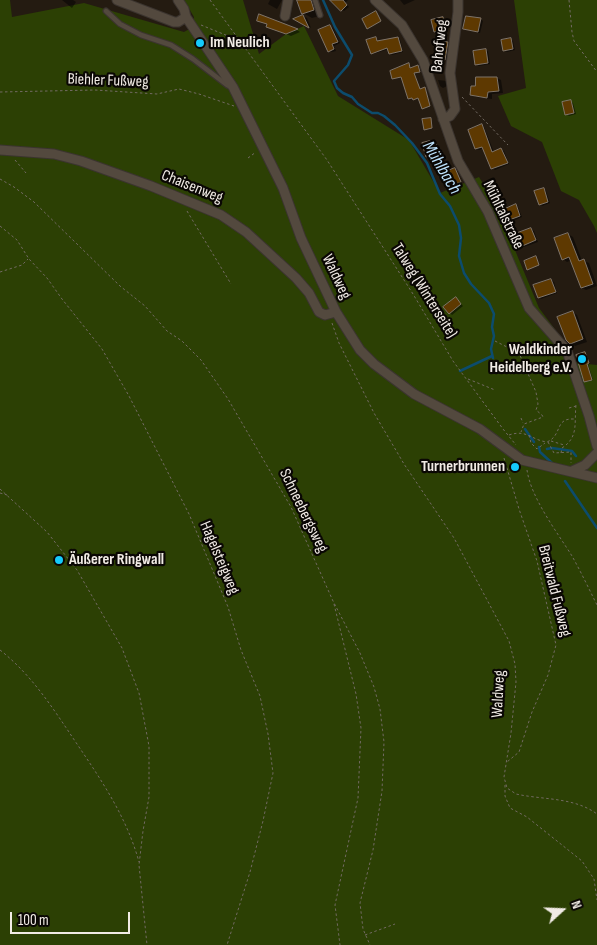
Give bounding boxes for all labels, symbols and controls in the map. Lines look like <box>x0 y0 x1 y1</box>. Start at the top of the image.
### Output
street label: Bahofweg <box>428 19 452 73</box>
place label: Im Neulich <box>210 33 270 53</box>
marker: Im Neulich <box>194 37 206 49</box>
street label: Biehler Fußweg <box>67 70 149 92</box>
water label: Mühlbach <box>417 138 465 198</box>
street label: Chaisenweg <box>159 166 225 208</box>
street label: Mühltalstraße <box>478 177 528 253</box>
street label: Talweg (Winterseite) <box>387 240 461 342</box>
street label: Waldweg <box>317 251 355 303</box>
place label: Waldkinder Heidelberg e.V. <box>490 340 572 378</box>
marker: Waldkinder Heidelberg e.V. <box>576 353 588 365</box>
place label: Turnerbrunnen <box>421 457 505 477</box>
marker: Turnerbrunnen <box>509 461 521 473</box>
street label: Schneebergsweg <box>274 466 332 556</box>
street label: Hagelsteigweg <box>195 518 243 598</box>
street label: Breitwald Fußweg <box>533 543 575 639</box>
place label: Äußerer Ringwall <box>69 550 164 570</box>
marker: Äußerer Ringwall <box>53 554 65 566</box>
street label: Waldweg <box>488 670 510 718</box>
north arrow <box>537 885 587 935</box>
text: N <box>567 898 586 911</box>
scale bar <box>12 902 132 934</box>
text: 100 m <box>18 911 49 930</box>

